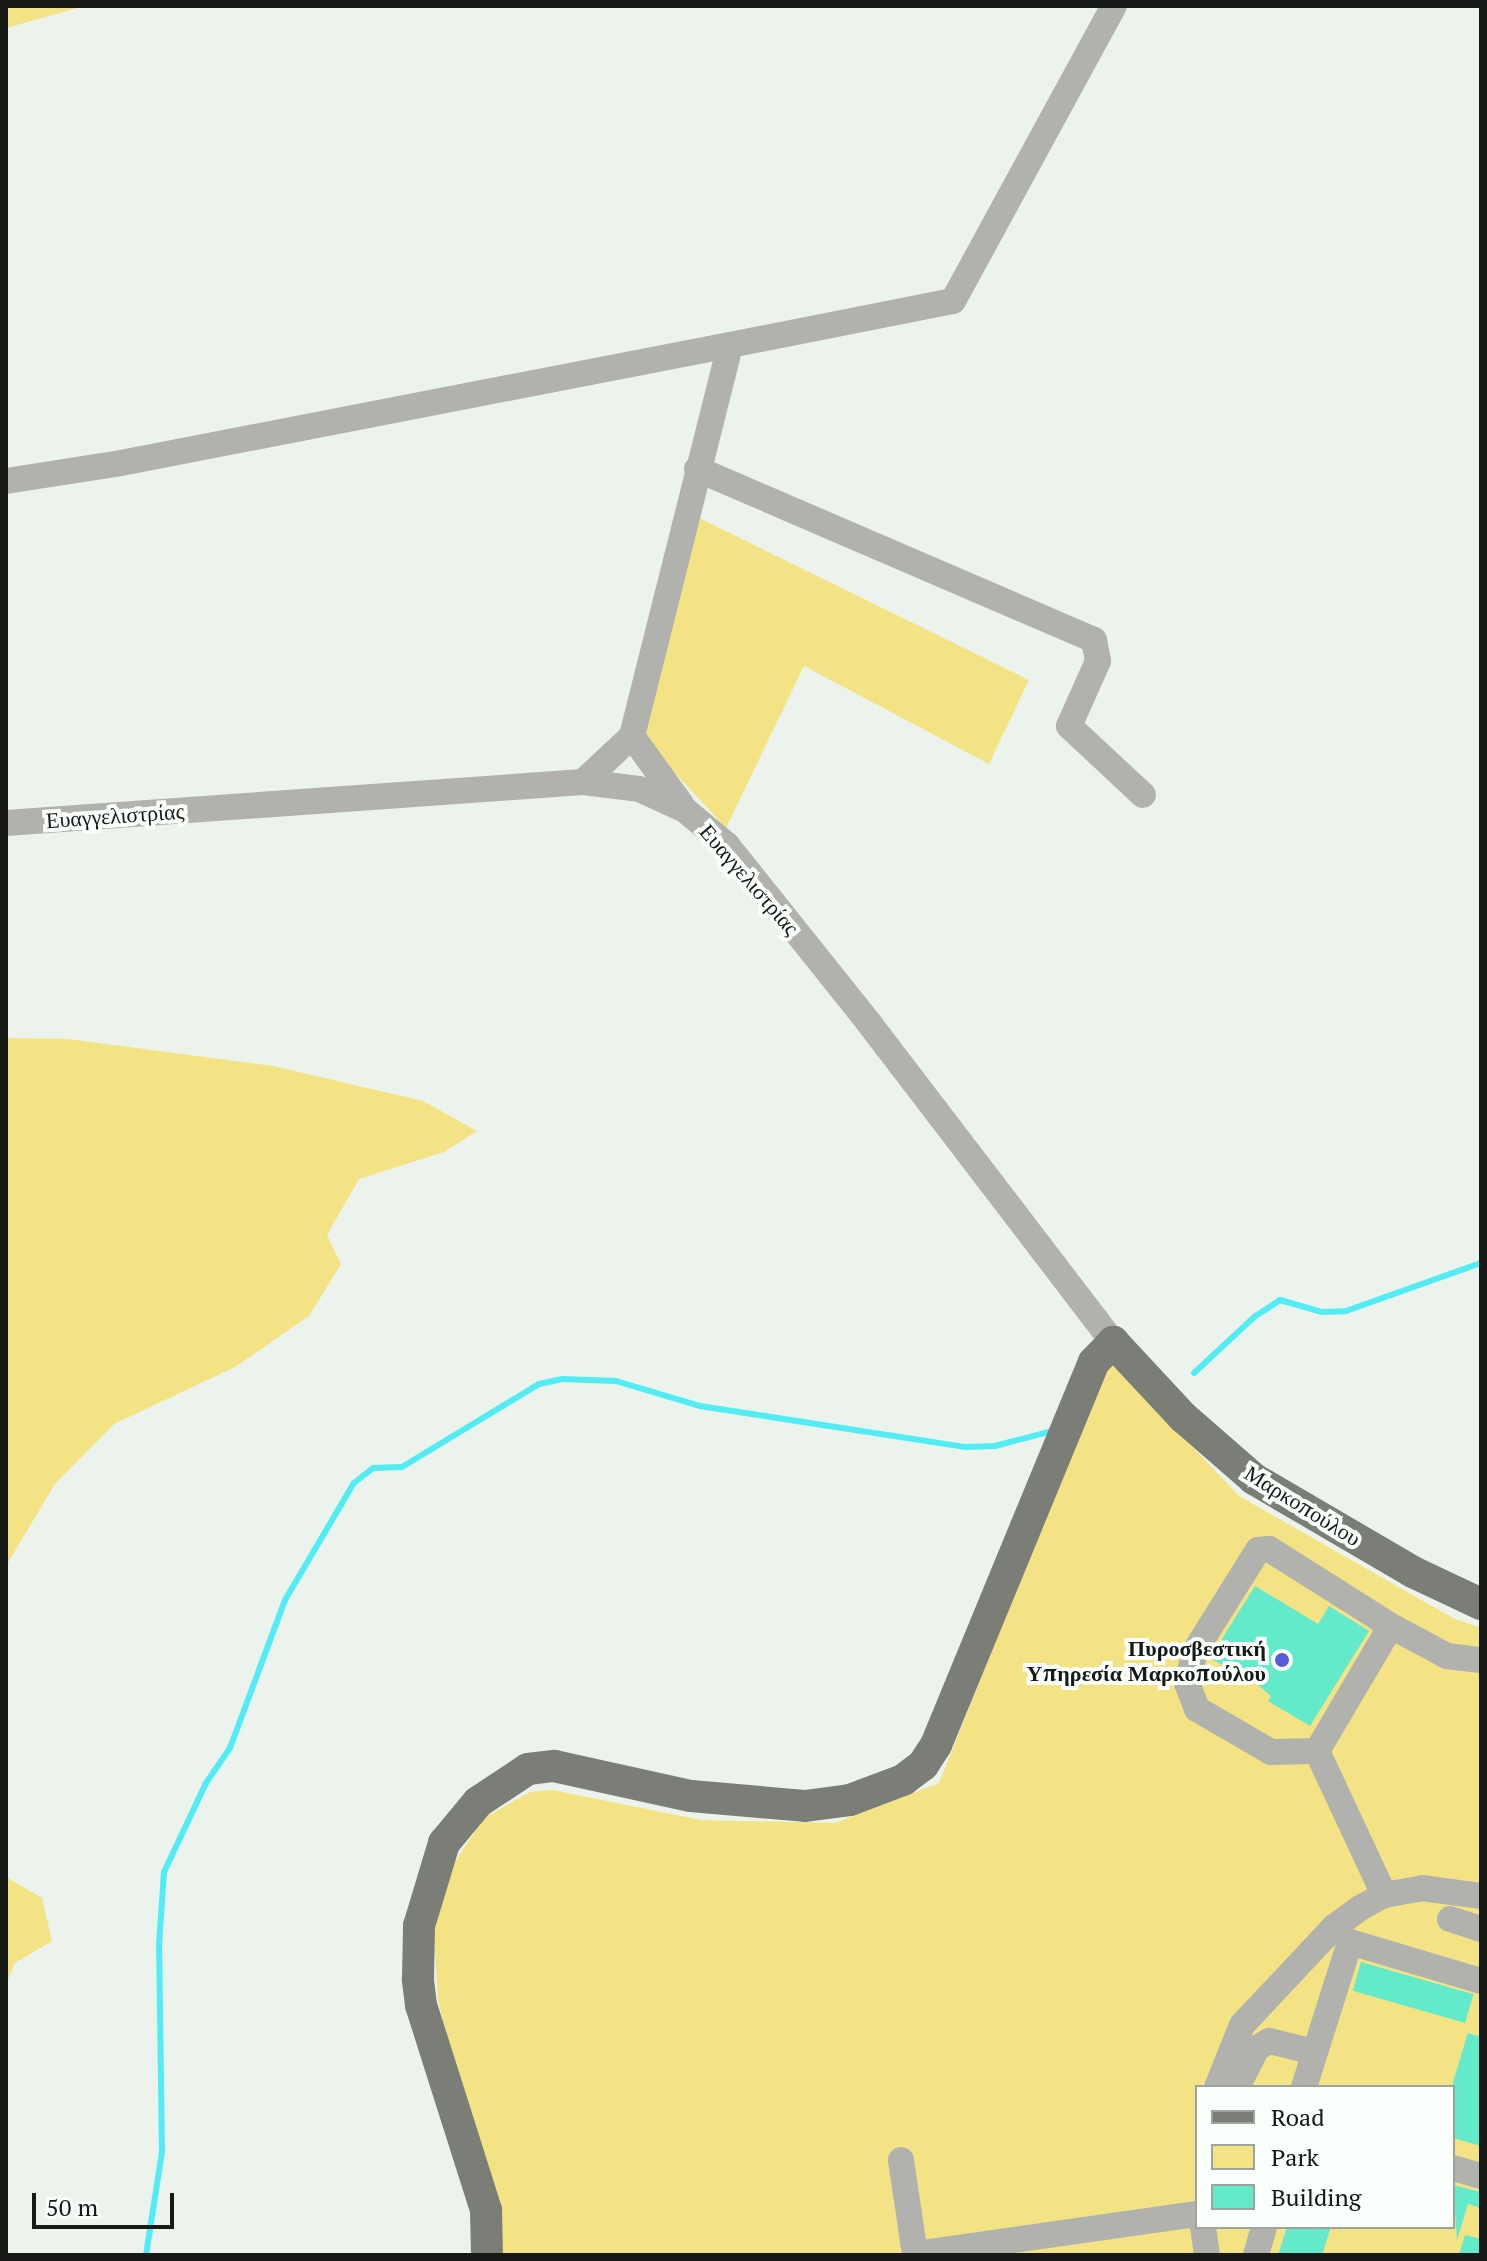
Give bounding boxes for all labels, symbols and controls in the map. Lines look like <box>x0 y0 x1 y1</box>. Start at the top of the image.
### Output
street label: Ευαγγελιστρίας <box>45 797 185 833</box>
street label: Ευαγγελιστρίας <box>695 818 805 940</box>
street label: Μαρκοπούλου <box>1240 1459 1366 1551</box>
place label: Πυροσβεστική Υπηρεσία Μαρκοπούλου <box>1027 1634 1266 1686</box>
marker: Πυροσβεστική Υπηρεσία Μαρκοπούλου <box>1273 1651 1291 1669</box>
legend <box>1195 2085 1455 2229</box>
text: Road <box>1271 2101 1325 2133</box>
text: Park <box>1271 2141 1319 2173</box>
scale bar <box>36 2177 178 2227</box>
text: Building <box>1271 2181 1361 2213</box>
text: 50 m <box>46 2191 98 2223</box>

